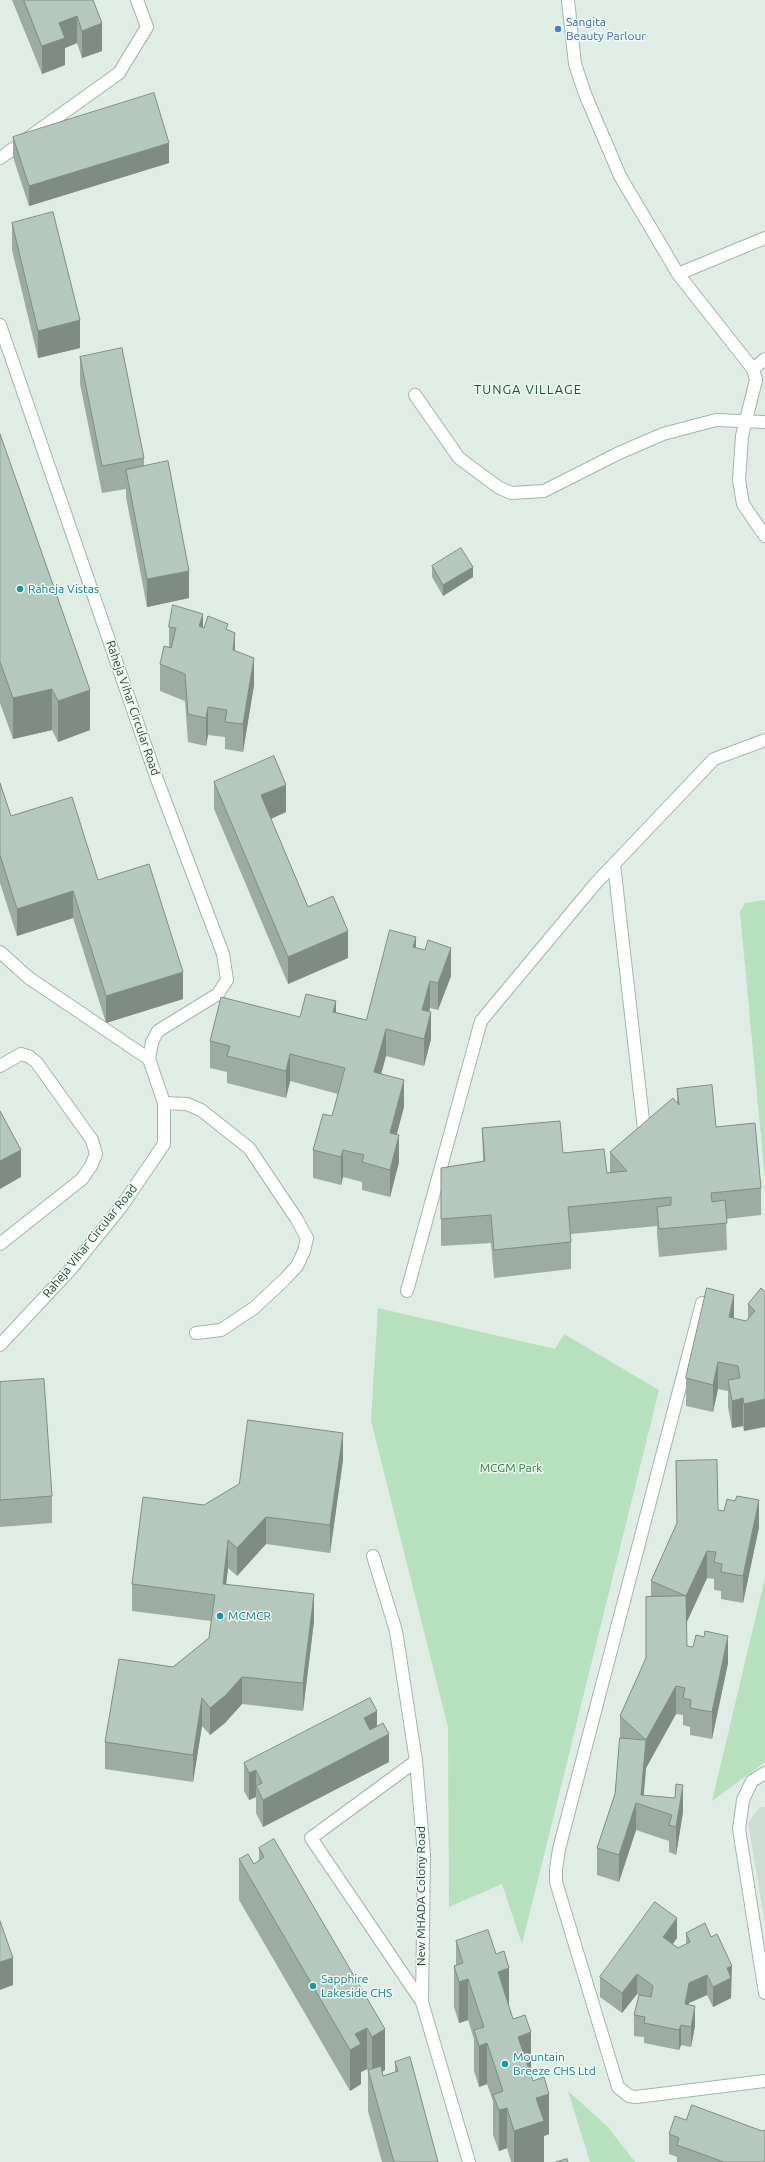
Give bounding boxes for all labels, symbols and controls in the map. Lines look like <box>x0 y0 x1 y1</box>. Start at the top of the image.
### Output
place label: Sangita Beauty Parlour <box>566 15 646 43</box>
marker: Sangita Beauty Parlour <box>553 24 563 34</box>
district label: TUNGA VILLAGE <box>474 382 582 398</box>
place label: Raheja Vistas <box>28 582 99 596</box>
marker: Raheja Vistas <box>15 584 25 594</box>
street label: Raheja Vihar Circular Road <box>103 639 163 777</box>
street label: Raheja Vihar Circular Road <box>40 1181 140 1301</box>
park label: MCGM Park <box>480 1461 542 1475</box>
place label: MCMCR <box>228 1609 271 1623</box>
marker: MCMCR <box>215 1611 225 1621</box>
street label: New MHADA Colony Road <box>414 1826 428 1966</box>
place label: Sapphire Lakeside CHS <box>321 1972 392 2000</box>
marker: Sapphire Lakeside CHS <box>308 1981 318 1991</box>
place label: Mountain Breeze CHS Ltd <box>513 2050 596 2078</box>
marker: Mountain Breeze CHS Ltd <box>500 2059 510 2069</box>

